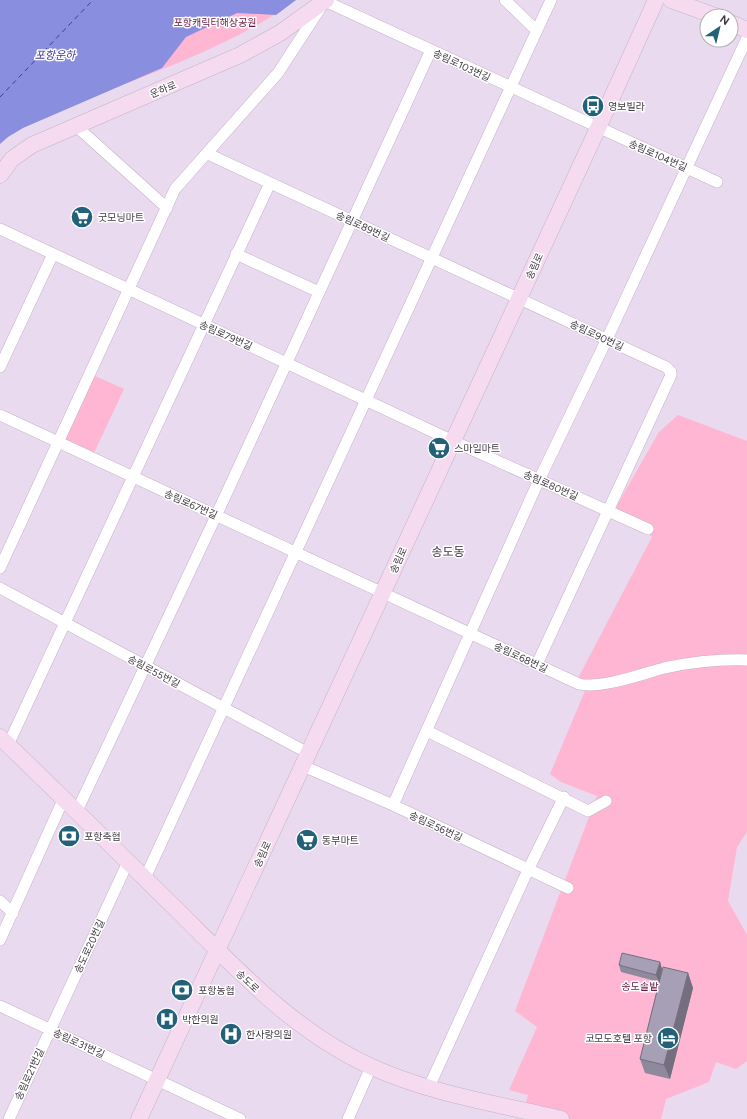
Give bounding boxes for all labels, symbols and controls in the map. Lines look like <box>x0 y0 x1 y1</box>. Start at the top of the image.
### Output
north arrow <box>699 8 739 48</box>
text: N <box>717 12 732 28</box>
park label: 포항캐릭터해상공원 <box>174 16 256 29</box>
street label: 송림로103번길 <box>431 46 493 84</box>
water label: 포항운하 <box>35 49 77 62</box>
street label: 운하로 <box>148 78 178 101</box>
bus stop icon: 영보빌라 <box>580 93 606 119</box>
place label: 영보빌라 <box>608 100 646 113</box>
street label: 송림로104번길 <box>626 137 689 174</box>
supermarket icon: 굿모닝마트 <box>69 204 95 230</box>
street label: 송림로89번길 <box>334 208 392 245</box>
place label: 굿모닝마트 <box>98 211 144 224</box>
street label: 송림로 <box>523 251 546 281</box>
street label: 송림로90번길 <box>568 317 626 354</box>
street label: 송림로79번길 <box>197 318 254 353</box>
supermarket icon: 스마일마트 <box>426 435 452 461</box>
place label: 스마일마트 <box>454 442 500 455</box>
street label: 송림로80번길 <box>521 468 580 503</box>
street label: 송림로67번길 <box>162 487 219 522</box>
street label: 송림로 <box>387 545 410 575</box>
district label: 송도동 <box>431 545 465 559</box>
street label: 송림로68번길 <box>492 639 550 676</box>
street label: 송림로55번길 <box>125 652 182 691</box>
street label: 송림로56번길 <box>407 808 465 844</box>
bank icon: 포항축협 <box>56 823 82 849</box>
supermarket icon: 동부마트 <box>294 827 320 853</box>
place label: 포항축협 <box>84 830 121 843</box>
place label: 동부마트 <box>322 834 359 847</box>
street label: 송림로 <box>251 839 274 869</box>
street label: 송도로20번길 <box>71 917 108 975</box>
street label: 송도로 <box>233 967 262 996</box>
bank icon: 포항농협 <box>169 977 195 1003</box>
park label: 송도솔밭 <box>622 980 658 993</box>
place label: 포항농협 <box>198 984 235 997</box>
hospital icon: 박한의원 <box>154 1006 180 1032</box>
place label: 박한의원 <box>182 1013 219 1026</box>
hospital icon: 한사랑의원 <box>218 1021 244 1047</box>
hotel icon: 코모도호텔 포항 <box>655 1025 681 1051</box>
street label: 송림로31번길 <box>51 1026 107 1061</box>
place label: 한사랑의원 <box>246 1028 292 1041</box>
place label: 코모도호텔 포항 <box>585 1032 652 1045</box>
street label: 송림로21번길 <box>12 1046 47 1102</box>

